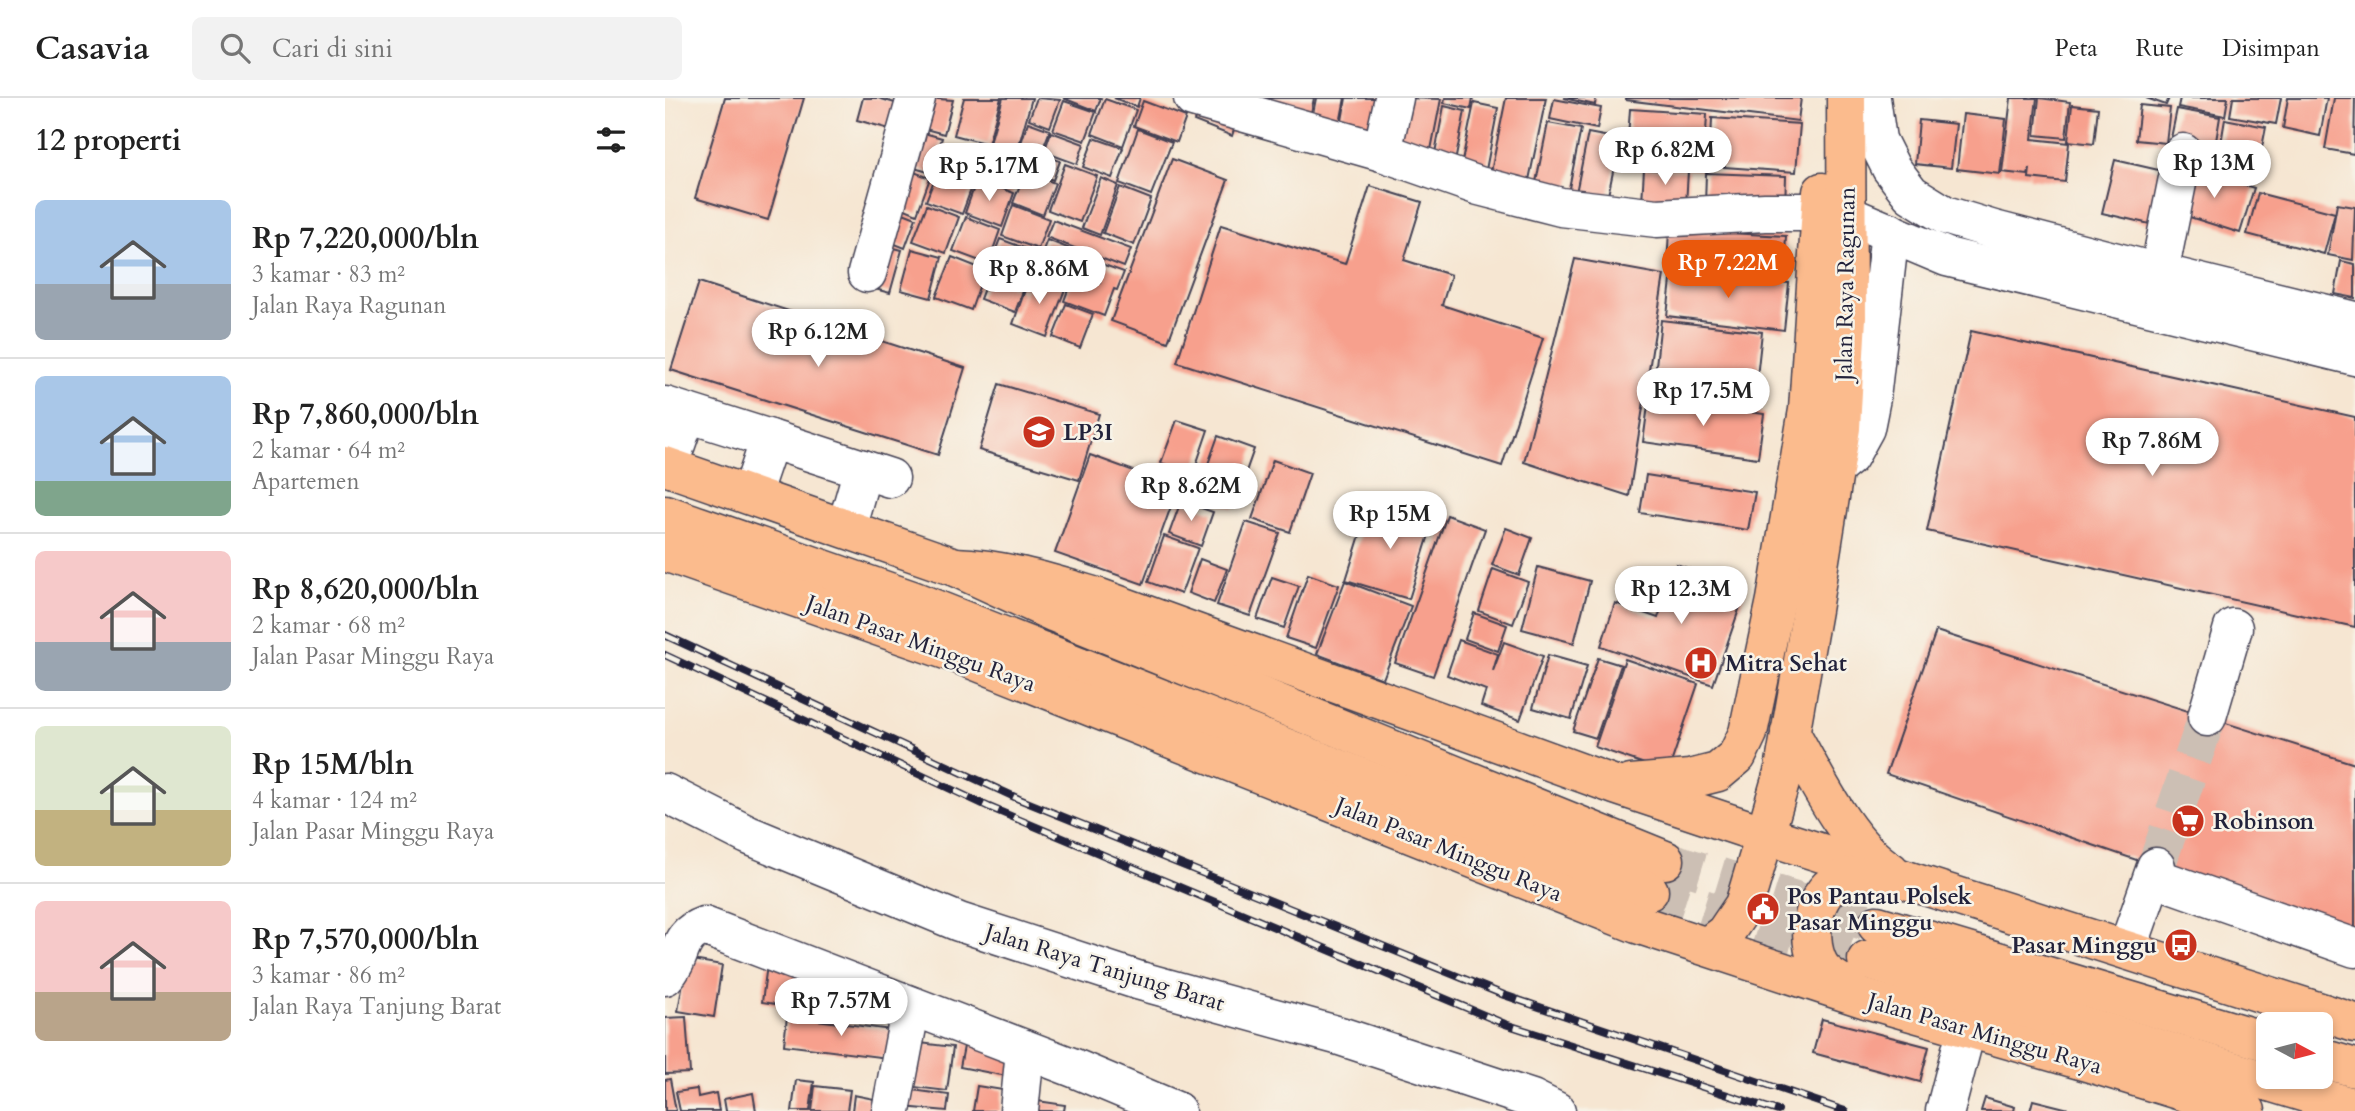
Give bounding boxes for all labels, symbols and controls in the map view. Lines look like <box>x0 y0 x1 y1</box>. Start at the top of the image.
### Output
search box <box>192 17 682 80</box>
text: Casavia <box>35 26 150 71</box>
icon: search <box>216 29 254 67</box>
text: Cari di sini <box>272 31 393 66</box>
text: Peta <box>2055 32 2098 65</box>
text: Rute <box>2136 32 2184 65</box>
text: Disimpan <box>2222 32 2320 65</box>
text: 12 properti <box>35 120 181 161</box>
icon: filters <box>592 121 630 159</box>
pin: Rp 6.82M <box>1593 127 1737 187</box>
text: Rp 6.82M <box>1615 134 1715 165</box>
pin: Rp 13M <box>2157 140 2271 200</box>
pin: Rp 5.17M <box>917 144 1061 203</box>
text: Rp 13M <box>2173 147 2255 178</box>
text: Rp 5.17M <box>939 150 1039 181</box>
street label: Jalan Raya Ragunan <box>1828 187 1863 384</box>
text: Rp 7,220,000/bln <box>252 218 479 259</box>
icon: home <box>91 228 175 312</box>
pin: Rp 7.22M <box>1656 240 1800 300</box>
pin: Rp 8.86M <box>967 246 1111 306</box>
text: Rp 7.22M <box>1678 247 1778 278</box>
text: Rp 8.86M <box>989 253 1089 284</box>
text: 3 kamar · 83 m² <box>252 259 405 290</box>
text: Jalan Raya Ragunan <box>252 290 446 321</box>
pin: Rp 6.12M <box>746 310 890 369</box>
text: Rp 6.12M <box>768 316 868 347</box>
pin: Rp 17.5M <box>1631 368 1775 428</box>
text: Rp 17.5M <box>1653 375 1753 406</box>
text: Rp 7,860,000/bln <box>252 394 479 435</box>
icon: home <box>91 404 175 488</box>
school or university icon: LP3I <box>1020 413 1058 451</box>
place label: LP3I <box>1063 417 1113 448</box>
pin: Rp 7.86M <box>2080 418 2224 478</box>
text: Rp 7.86M <box>2102 425 2202 456</box>
text: 2 kamar · 64 m² <box>252 435 405 466</box>
pin: Rp 8.62M <box>1119 464 1263 523</box>
text: Apartemen <box>252 466 360 497</box>
text: Rp 8.62M <box>1141 470 1241 501</box>
pin: Rp 15M <box>1333 491 1447 551</box>
text: Rp 15M <box>1349 498 1431 529</box>
pin: Rp 12.3M <box>1609 566 1753 626</box>
text: Rp 8,620,000/bln <box>252 569 479 610</box>
text: Rp 12.3M <box>1631 573 1731 604</box>
icon: home <box>91 579 175 663</box>
street label: Jalan Pasar Minggu Raya <box>799 586 1040 699</box>
text: 2 kamar · 68 m² <box>252 610 405 641</box>
text: Jalan Pasar Minggu Raya <box>252 641 494 672</box>
hospital icon: Mitra Sehat <box>1682 644 1720 682</box>
place label: Mitra Sehat <box>1725 648 1847 679</box>
text: Rp 15M/bln <box>252 744 414 785</box>
icon: home <box>91 754 175 838</box>
text: 4 kamar · 124 m² <box>252 785 417 816</box>
street label: Jalan Pasar Minggu Raya <box>1328 789 1567 909</box>
supermarket icon: Robinson <box>2169 802 2207 840</box>
place label: Robinson <box>2213 806 2315 837</box>
text: Jalan Pasar Minggu Raya <box>252 816 494 847</box>
place label: Pos Pantau Polsek Pasar Minggu <box>1787 881 1973 938</box>
public building icon: Pos Pantau Polsek Pasar Minggu <box>1744 890 1782 928</box>
street label: Jalan Raya Tanjung Barat <box>978 915 1229 1019</box>
text: Rp 7,570,000/bln <box>252 919 479 960</box>
bus stop icon: Pasar Minggu <box>2162 926 2200 964</box>
icon: home <box>91 929 175 1013</box>
place label: Pasar Minggu <box>2011 930 2157 961</box>
text: 3 kamar · 86 m² <box>252 960 405 991</box>
pin: Rp 7.57M <box>769 978 913 1038</box>
street label: Jalan Pasar Minggu Raya <box>1861 984 2106 1082</box>
text: Rp 7.57M <box>791 985 891 1016</box>
text: Jalan Raya Tanjung Barat <box>252 991 501 1022</box>
north arrow <box>2256 1012 2333 1088</box>
map controls <box>2256 1012 2333 1089</box>

